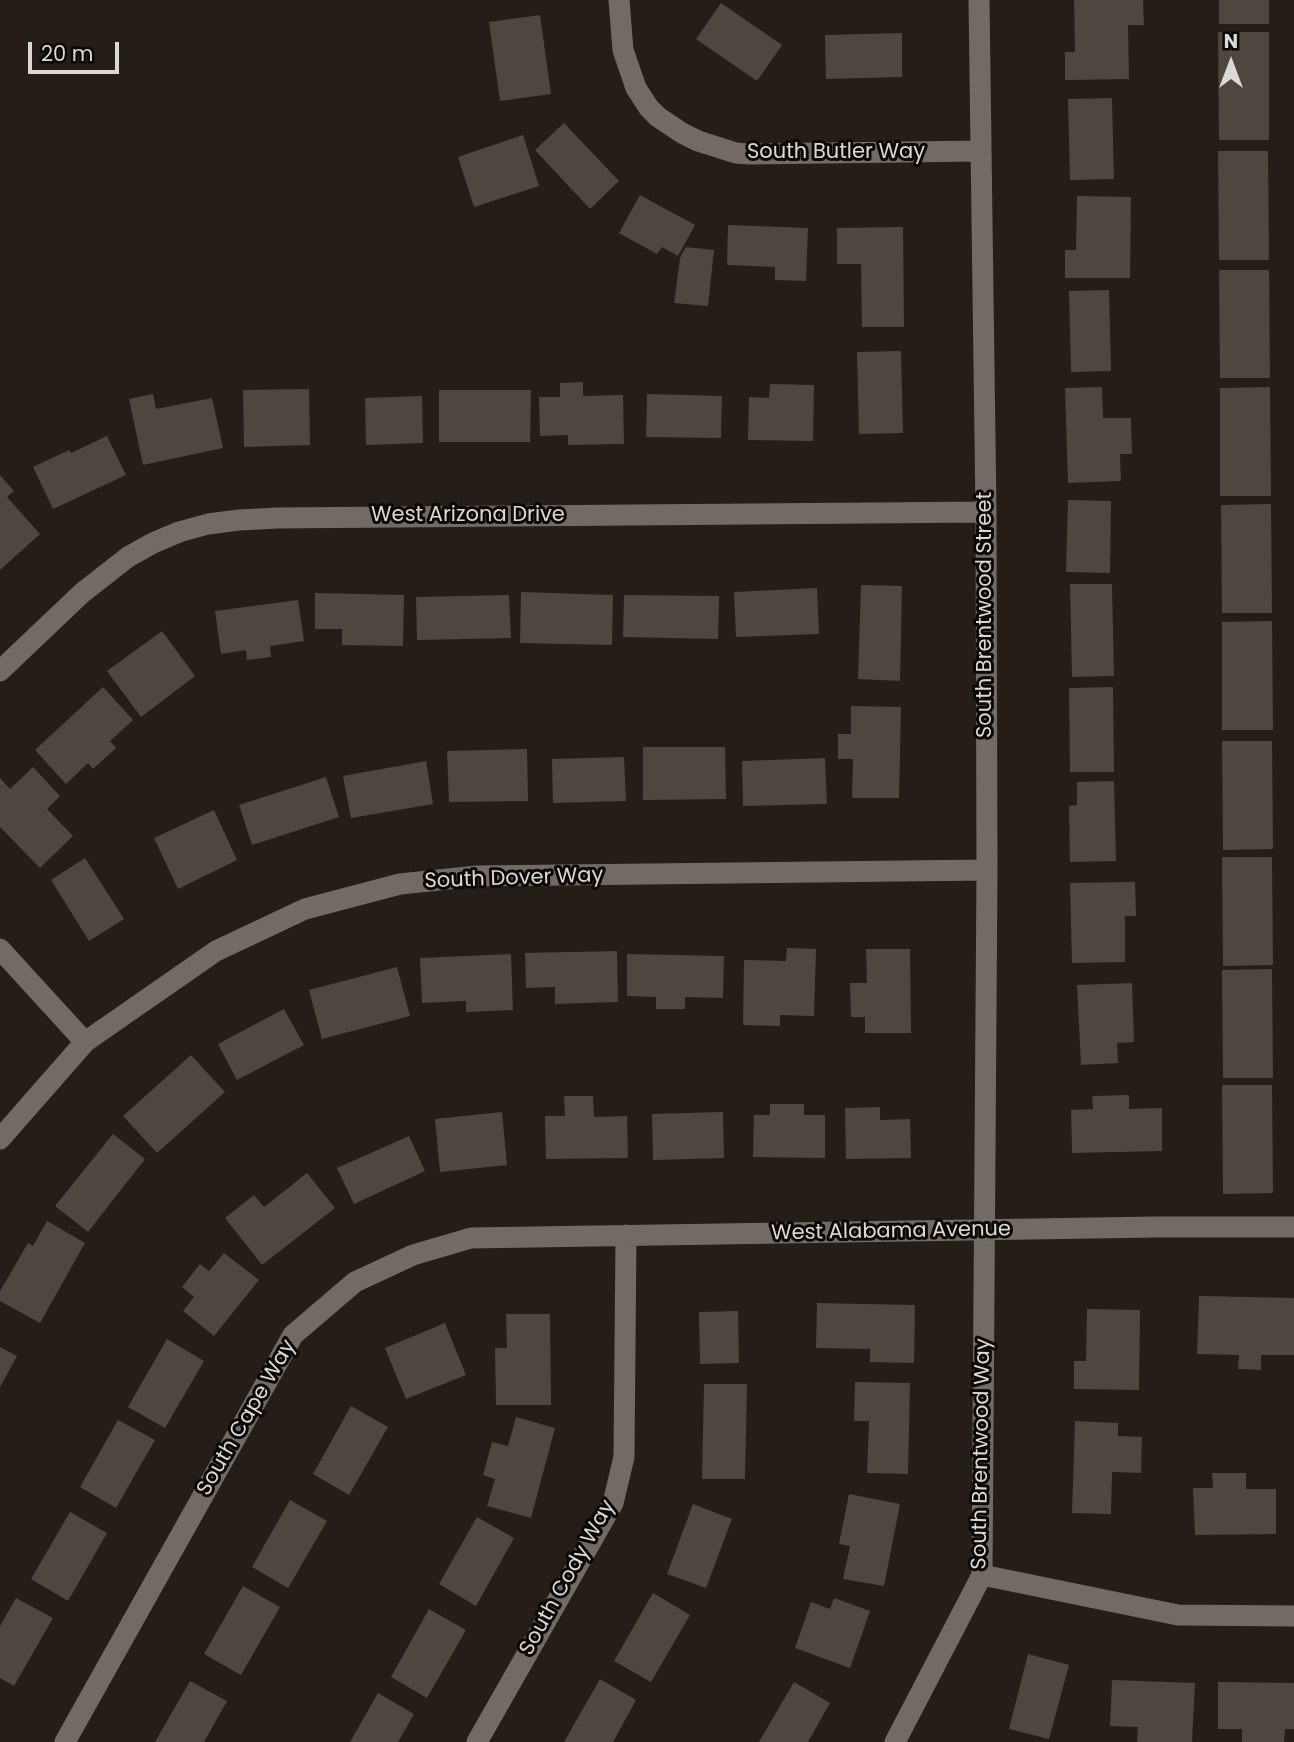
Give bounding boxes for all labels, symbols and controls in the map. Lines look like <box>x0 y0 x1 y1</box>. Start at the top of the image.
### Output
scale bar <box>32 28 122 72</box>
north arrow <box>1196 28 1266 98</box>
text: N <box>1224 28 1238 55</box>
text: 20 m <box>41 39 94 68</box>
street label: South Butler Way <box>747 140 925 166</box>
street label: South Brentwood Street <box>973 492 999 738</box>
street label: West Arizona Drive <box>371 503 565 529</box>
street label: South Dover Way <box>424 863 604 895</box>
street label: West Alabama Avenue <box>771 1217 1011 1247</box>
street label: South Cape Way <box>192 1336 302 1500</box>
street label: South Brentwood Way <box>967 1338 997 1570</box>
street label: South Cody Way <box>515 1496 621 1660</box>

